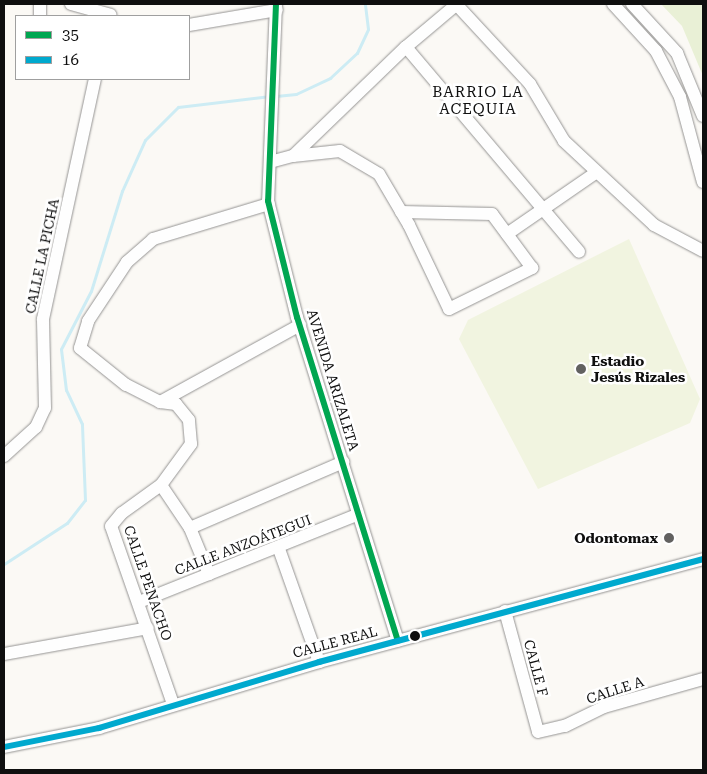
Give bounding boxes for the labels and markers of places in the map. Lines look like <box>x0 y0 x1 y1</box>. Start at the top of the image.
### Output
place label: Estadio Jesús Rizales <box>591 353 685 386</box>
marker: Estadio Jesús Rizales <box>575 363 587 375</box>
place label: Odontomax <box>574 530 658 546</box>
marker: Odontomax <box>662 531 676 545</box>
unlabelled marker <box>410 631 420 641</box>

